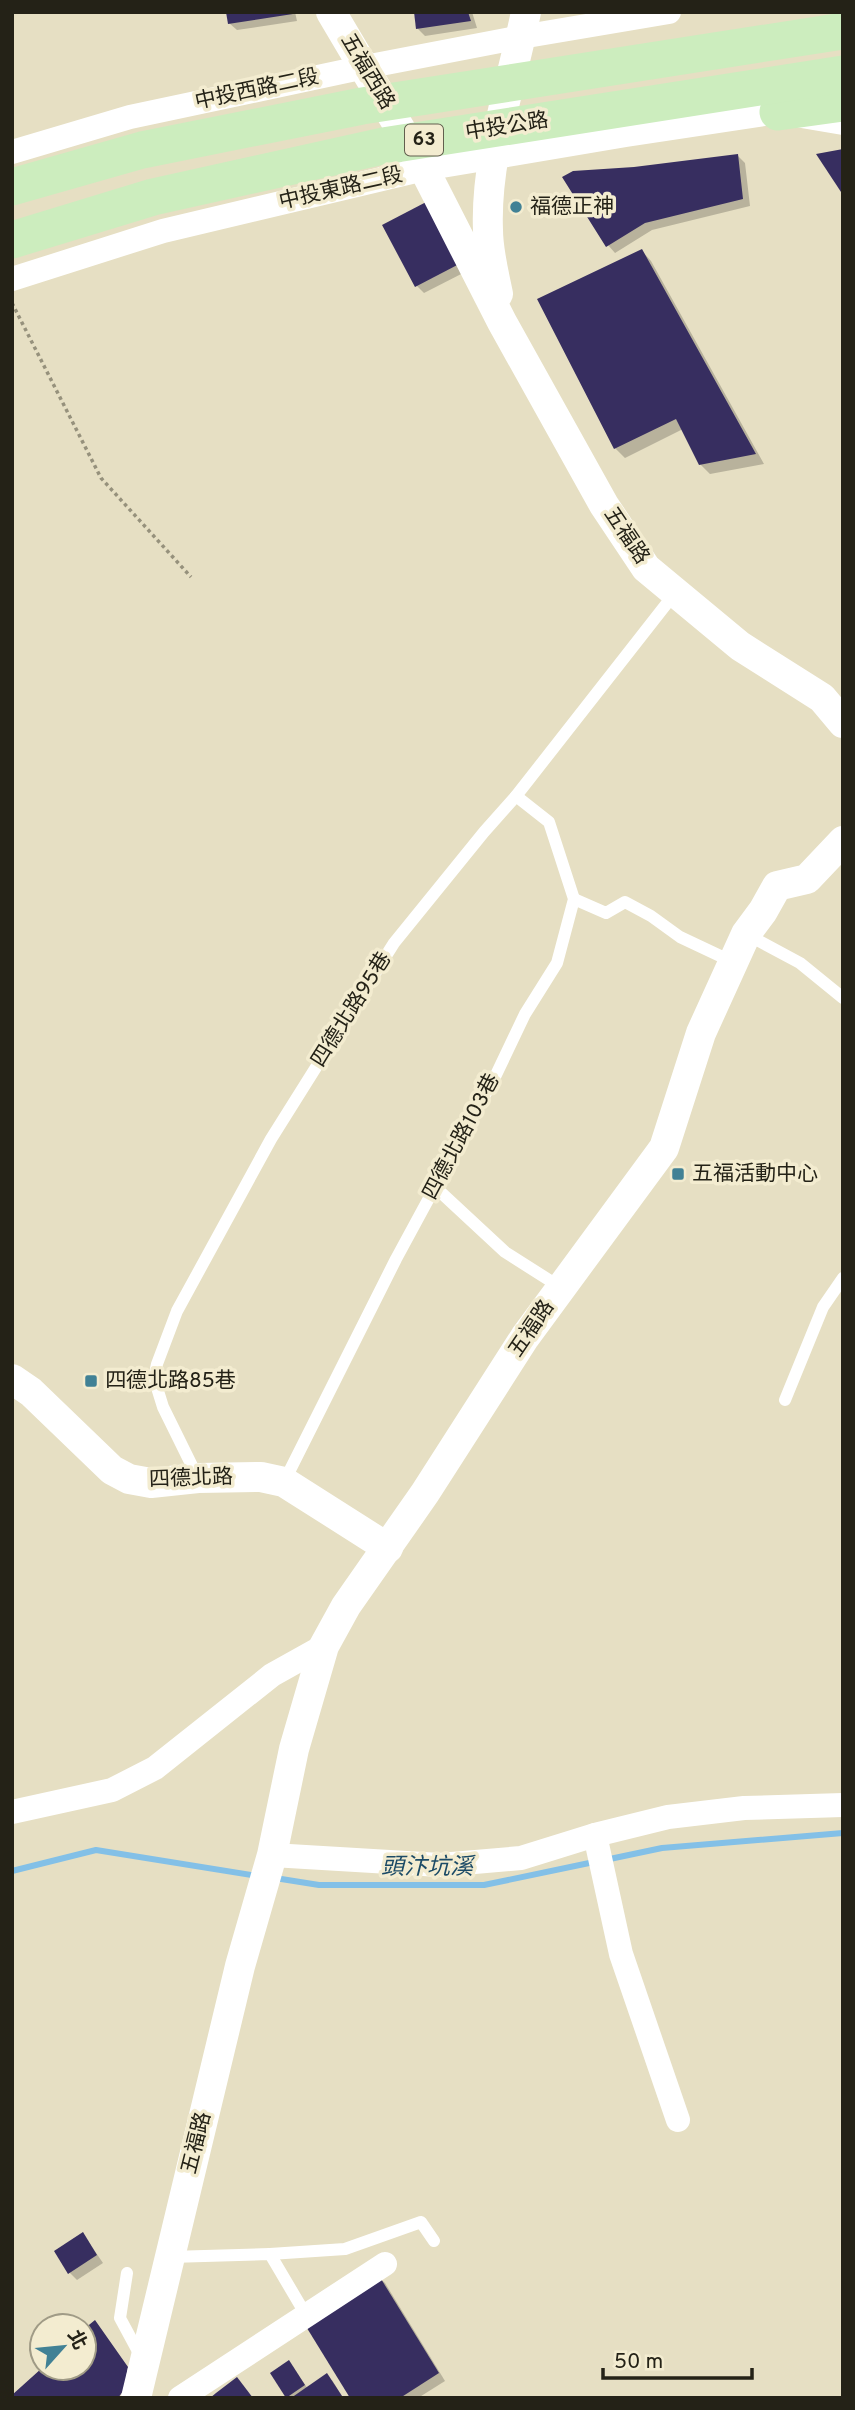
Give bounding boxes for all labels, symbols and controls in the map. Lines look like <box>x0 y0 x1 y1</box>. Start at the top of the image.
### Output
street label: 五福西路 <box>334 29 400 115</box>
street label: 中投西路二段 <box>193 64 321 116</box>
street label: 中投公路 <box>463 107 551 147</box>
road number: 63 <box>405 124 443 156</box>
street label: 中投東路二段 <box>277 162 405 216</box>
place label: 福德正神 <box>530 194 614 221</box>
marker: 福德正神 <box>508 199 524 215</box>
street label: 五福路 <box>597 502 655 570</box>
street label: 四德北路95巷 <box>306 947 398 1073</box>
street label: 四德北路103巷 <box>417 1069 507 1205</box>
place label: 五福活動中心 <box>692 1161 818 1188</box>
marker: 五福活動中心 <box>670 1166 686 1182</box>
street label: 五福路 <box>503 1295 561 1363</box>
place label: 四德北路85巷 <box>105 1368 236 1395</box>
marker: 四德北路85巷 <box>83 1373 99 1389</box>
street label: 四德北路 <box>149 1464 233 1494</box>
water label: 頭汴坑溪 <box>381 1854 476 1883</box>
street label: 五福路 <box>176 2109 218 2177</box>
north arrow <box>28 2312 98 2382</box>
text: 北 <box>61 2326 91 2354</box>
scale bar <box>603 2336 752 2380</box>
text: 50 m <box>614 2349 663 2376</box>

